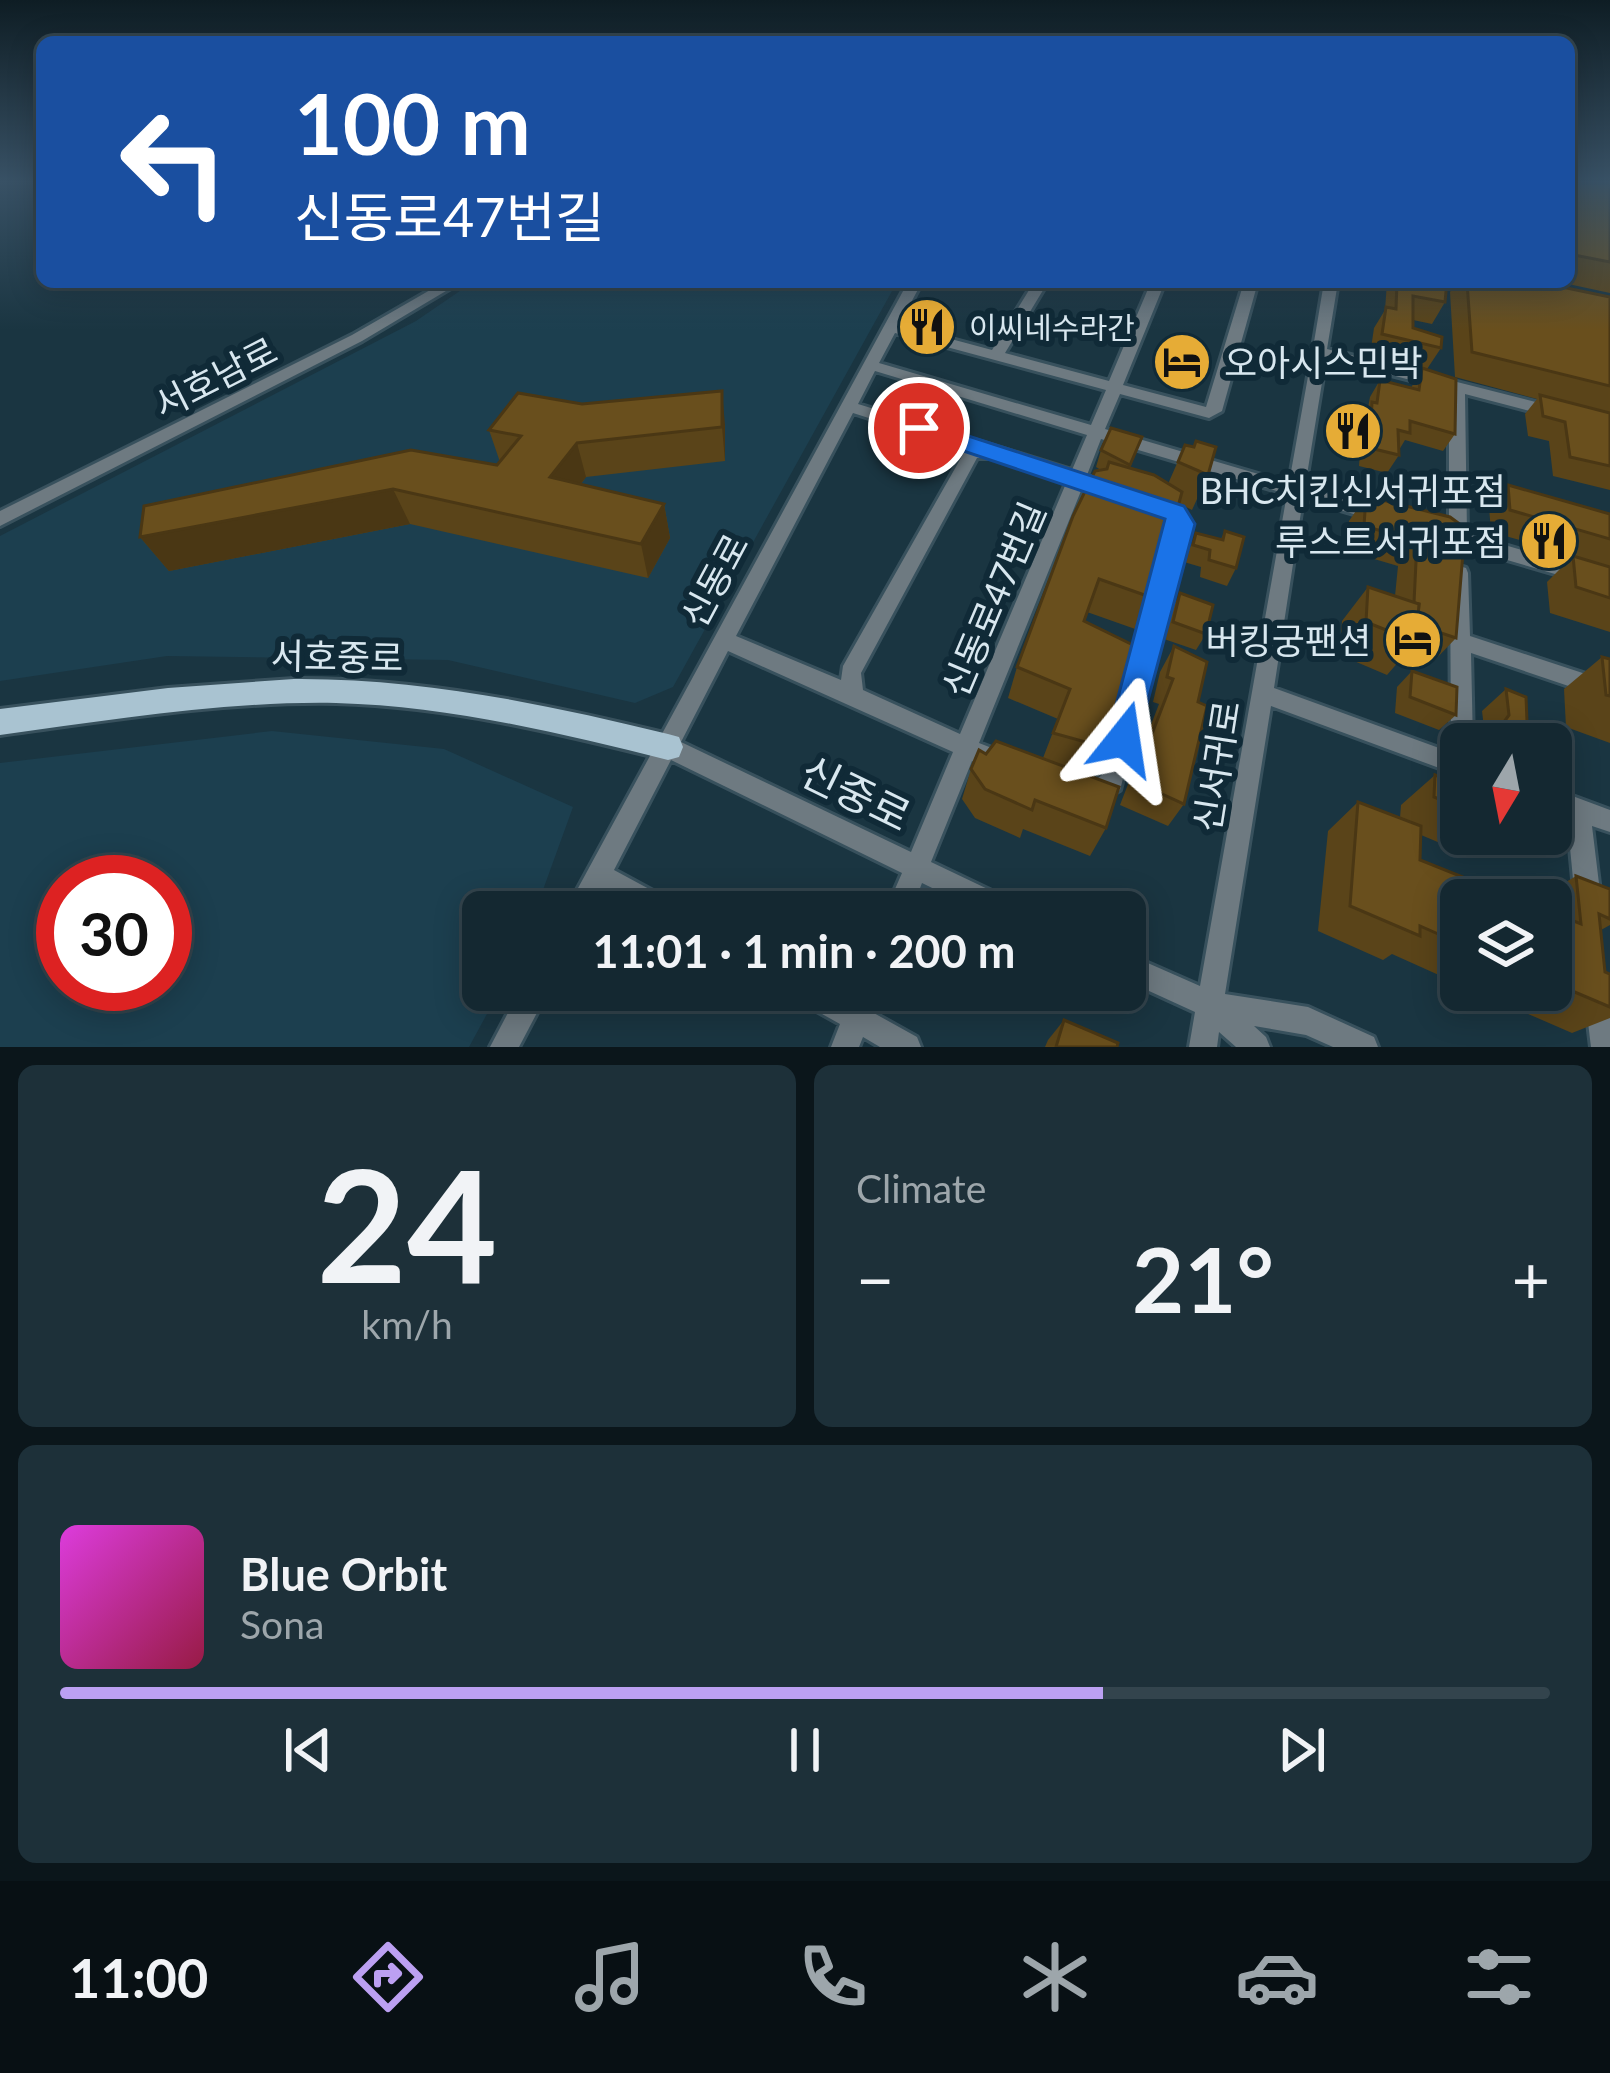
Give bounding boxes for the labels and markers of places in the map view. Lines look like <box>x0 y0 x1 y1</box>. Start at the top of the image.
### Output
restaurant icon: 이씨네수라간 <box>896 296 958 358</box>
place label: 이씨네수라간 <box>969 309 1135 345</box>
hotel icon: 오아시스민박 <box>1151 331 1213 393</box>
place label: 오아시스민박 <box>1224 340 1423 384</box>
pin <box>868 377 970 479</box>
restaurant icon: BHC치킨신서귀포점 <box>1322 400 1384 462</box>
place label: BHC치킨신서귀포점 <box>1200 468 1506 512</box>
restaurant icon: 루스트서귀포점 <box>1518 510 1580 572</box>
place label: 루스트서귀포점 <box>1275 519 1507 563</box>
hotel icon: 버킹궁팬션 <box>1382 609 1444 671</box>
place label: 버킹궁팬션 <box>1205 618 1371 662</box>

